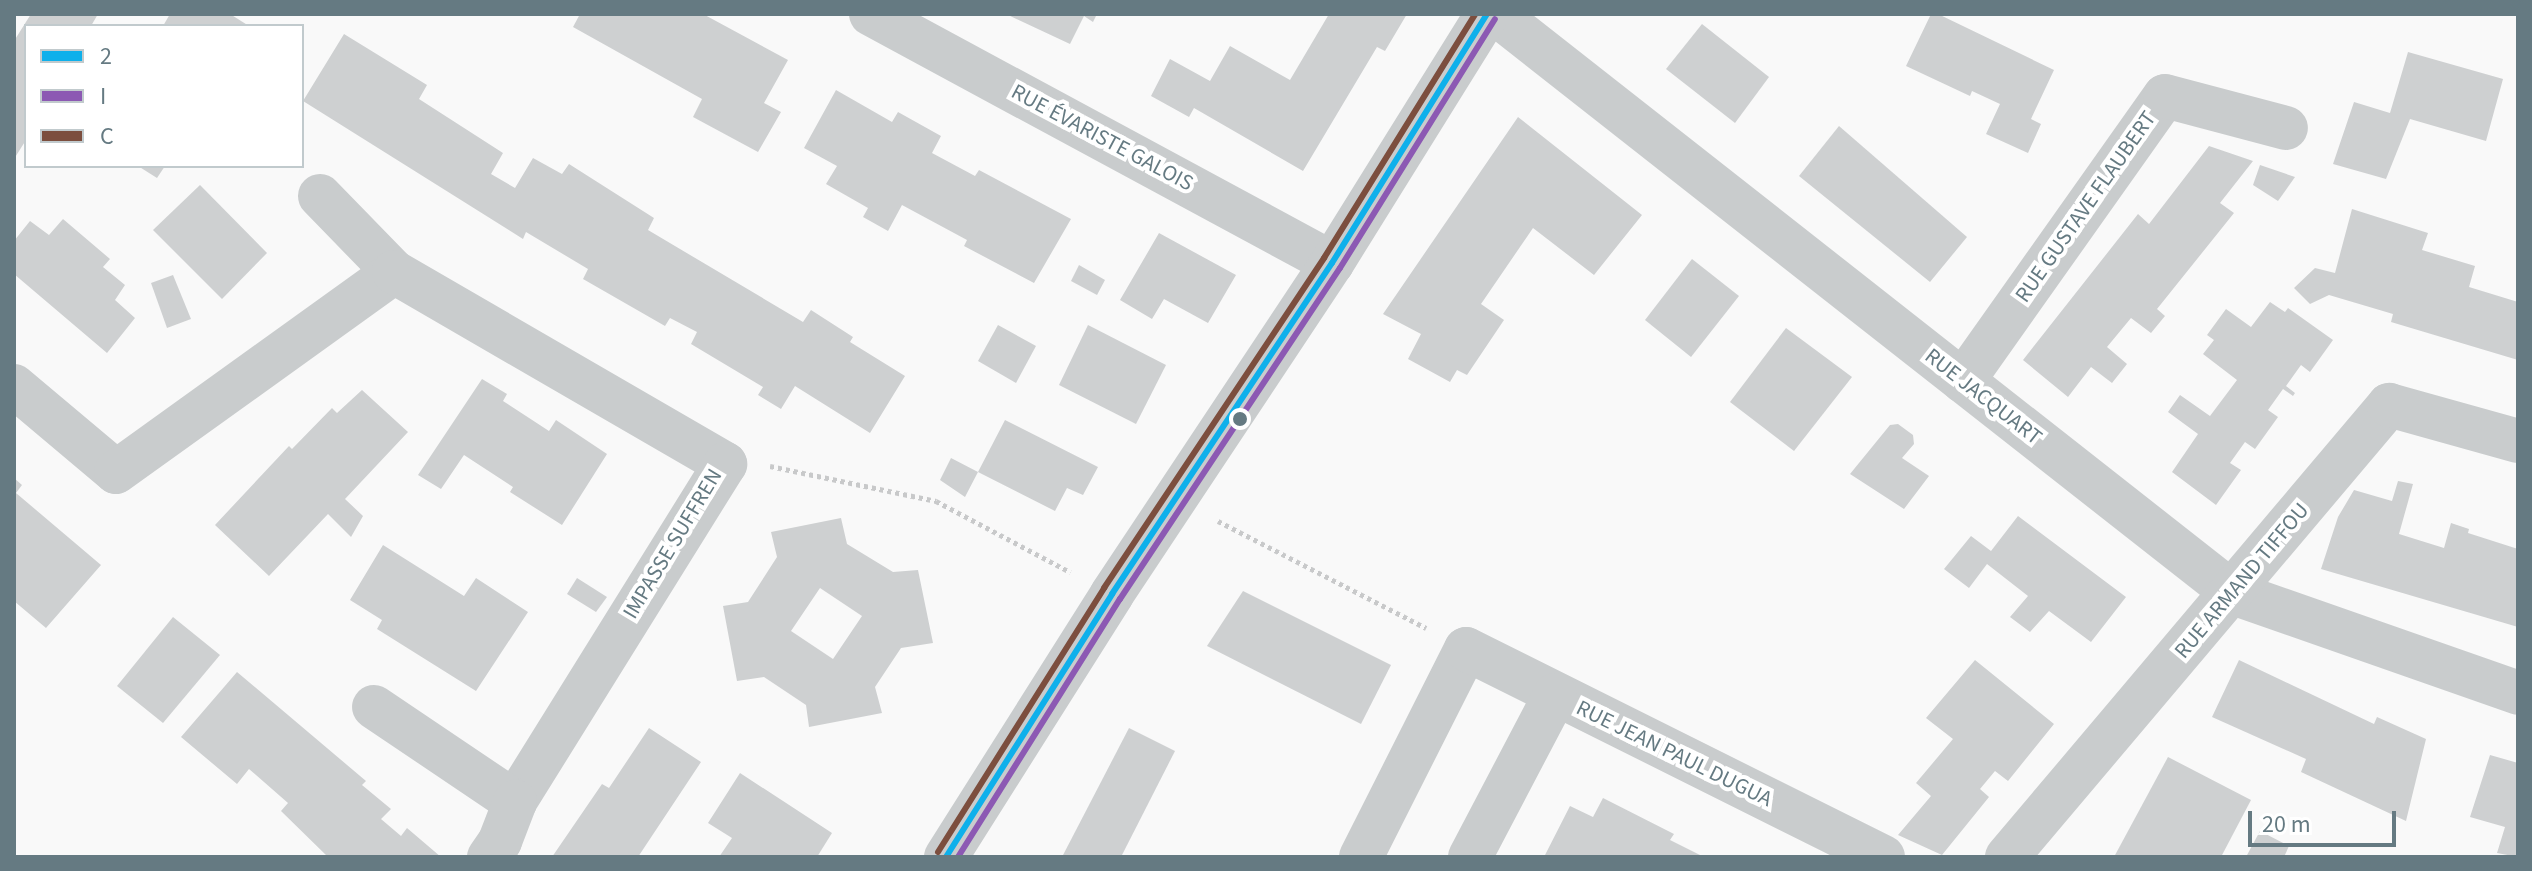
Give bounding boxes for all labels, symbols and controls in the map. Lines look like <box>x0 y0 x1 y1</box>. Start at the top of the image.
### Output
legend <box>24 24 304 168</box>
text: 2 <box>100 39 112 74</box>
text: I <box>100 79 106 114</box>
street label: RUE ÉVARISTE GALOIS <box>1006 79 1198 197</box>
street label: RUE GUSTAVE FLAUBERT <box>2010 106 2162 308</box>
text: C <box>100 119 114 154</box>
street label: RUE JACQUART <box>1919 343 2047 451</box>
unlabelled marker <box>1232 411 1248 427</box>
street label: IMPASSE SUFFREN <box>618 464 728 624</box>
street label: RUE ARMAND TIFFOU <box>2169 498 2315 664</box>
street label: RUE JEAN PAUL DUGUA <box>1572 695 1776 813</box>
scale bar <box>2252 795 2400 845</box>
text: 20 m <box>2262 807 2311 842</box>

